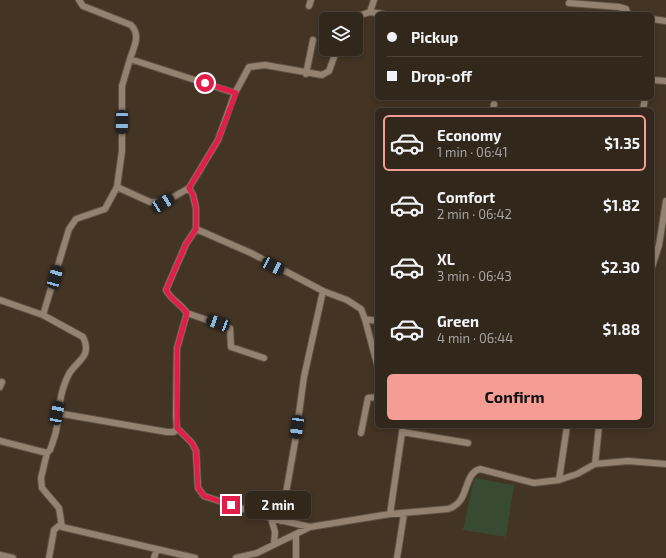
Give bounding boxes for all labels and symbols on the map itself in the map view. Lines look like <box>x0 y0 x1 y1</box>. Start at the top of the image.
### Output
route start <box>196 74 214 92</box>
car <box>116 110 128 134</box>
car <box>150 192 176 214</box>
car <box>260 255 286 277</box>
car <box>46 264 64 290</box>
car <box>205 313 231 333</box>
car <box>49 400 65 426</box>
car <box>289 414 305 440</box>
callout: 2 min <box>245 491 311 519</box>
route end <box>222 496 240 514</box>

